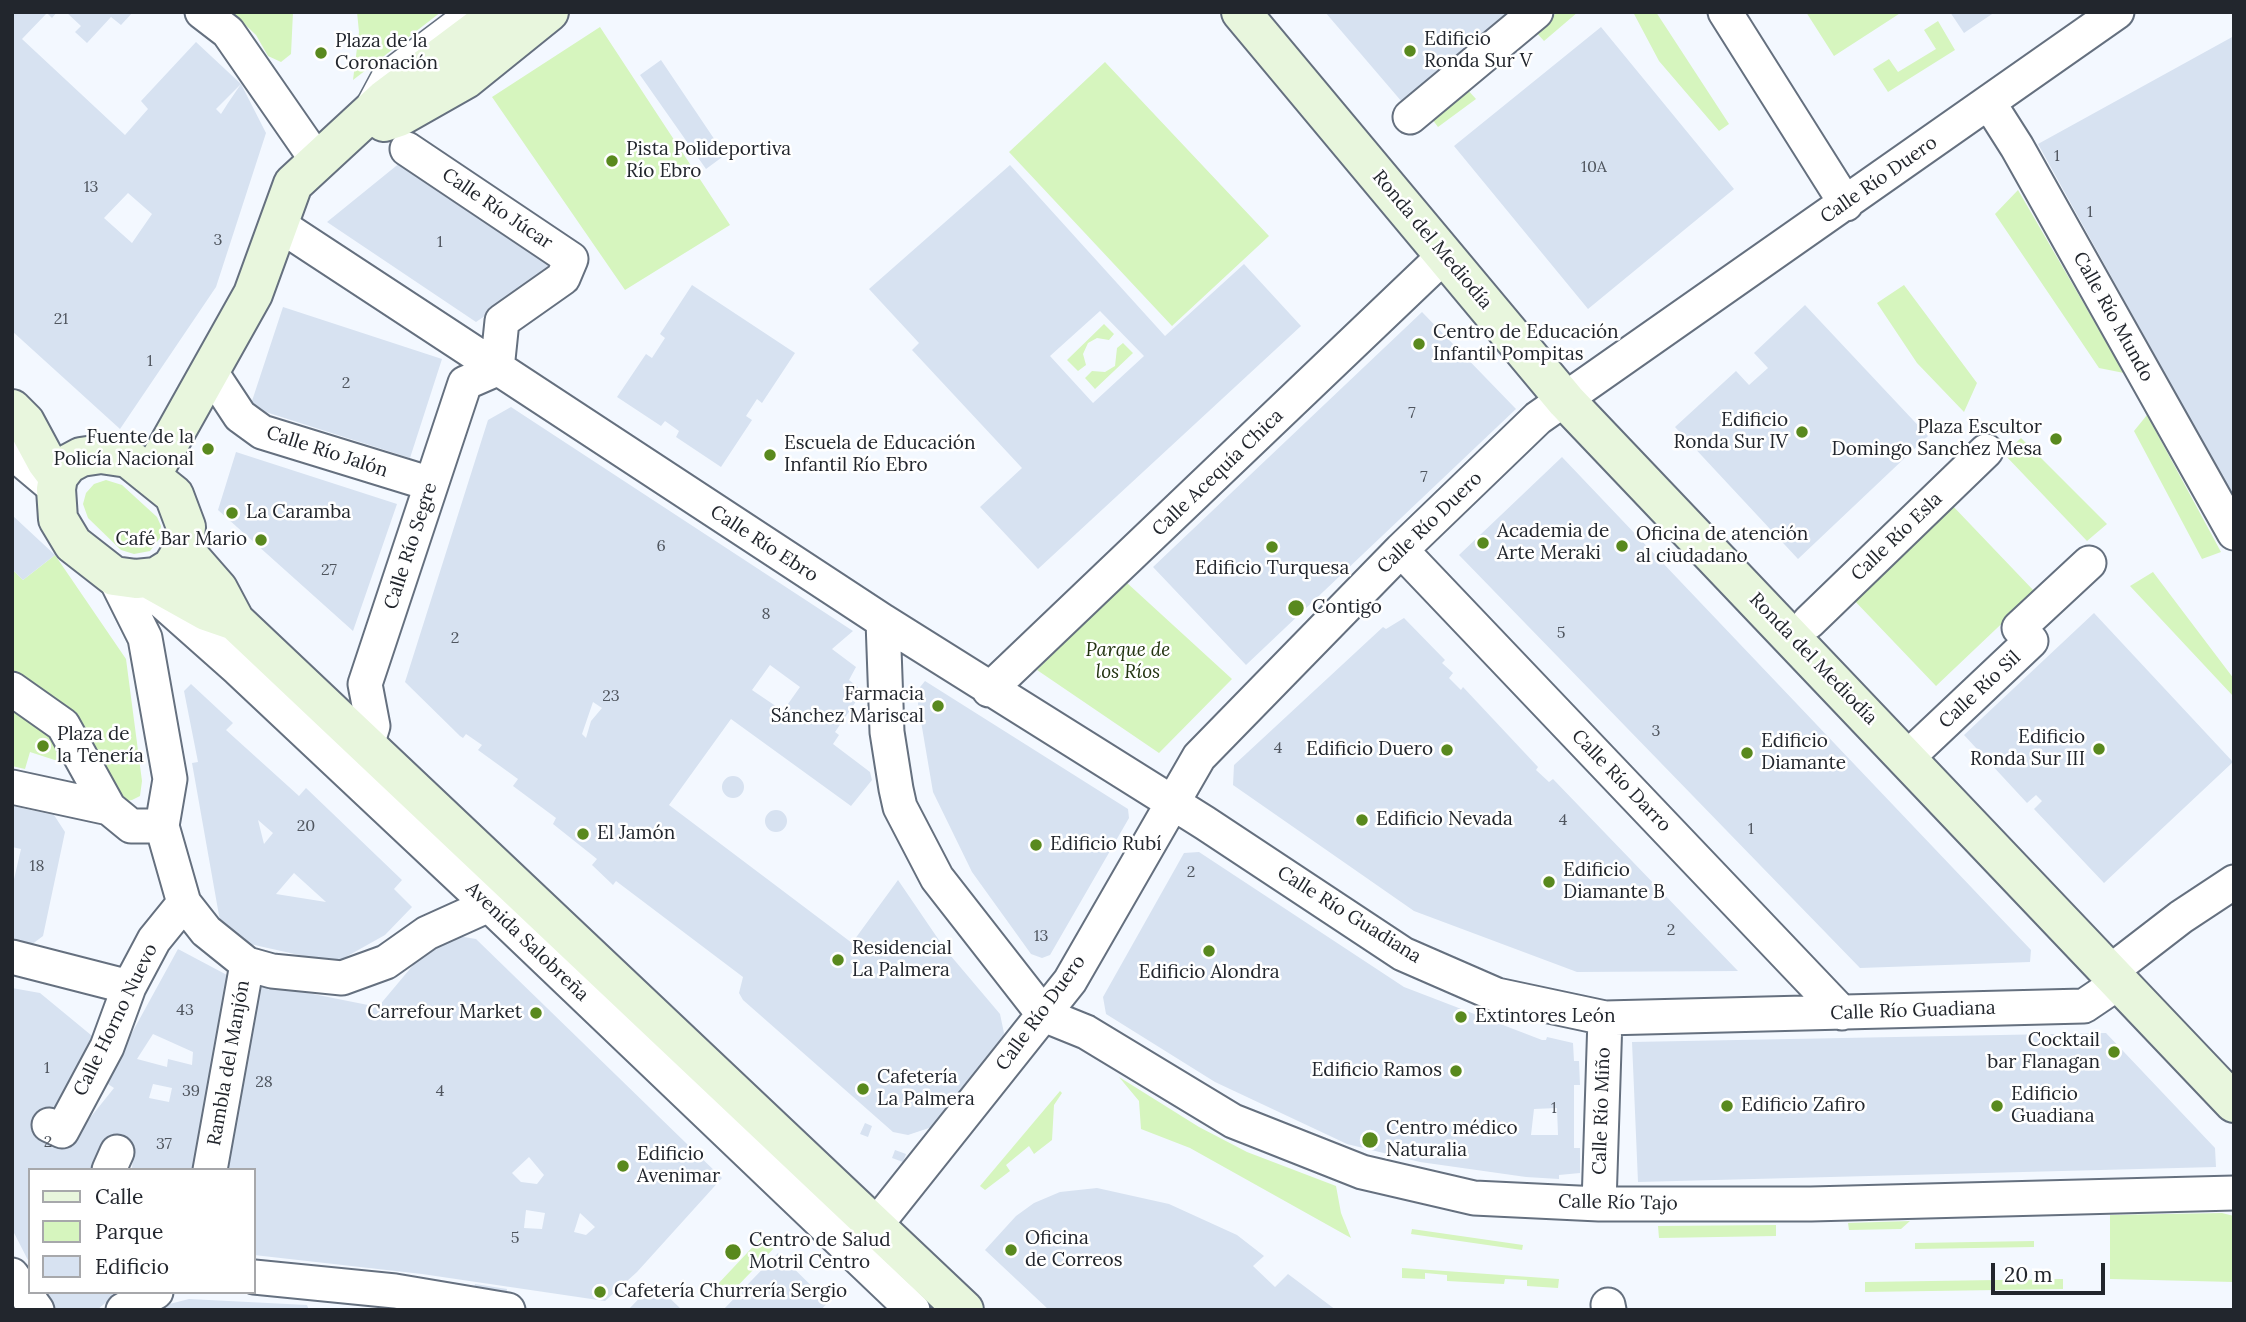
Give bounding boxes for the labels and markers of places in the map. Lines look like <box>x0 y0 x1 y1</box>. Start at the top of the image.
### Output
place label: Edificio Ronda Sur V <box>1424 29 1532 73</box>
place label: Plaza de la Coronación <box>335 31 438 75</box>
marker: Edificio Ronda Sur V <box>1402 43 1418 59</box>
marker: Plaza de la Coronación <box>313 45 329 61</box>
place label: Pista Polideportiva Río Ebro <box>626 139 791 183</box>
marker: Pista Polideportiva Río Ebro <box>604 153 620 169</box>
place label: Centro de Educación Infantil Pompitas <box>1433 322 1619 366</box>
marker: Centro de Educación Infantil Pompitas <box>1411 336 1427 352</box>
place label: Edificio Ronda Sur IV <box>1673 410 1788 454</box>
place label: Plaza Escultor Domingo Sanchez Mesa <box>1832 417 2042 461</box>
marker: Edificio Ronda Sur IV <box>1794 424 1810 440</box>
place label: Fuente de la Policía Nacional <box>54 427 194 471</box>
marker: Plaza Escultor Domingo Sanchez Mesa <box>2048 431 2064 447</box>
place label: Escuela de Educación Infantil Río Ebro <box>784 433 975 477</box>
marker: Fuente de la Policía Nacional <box>200 441 216 457</box>
marker: Escuela de Educación Infantil Río Ebro <box>762 447 778 463</box>
place label: La Caramba <box>246 502 351 524</box>
marker: La Caramba <box>224 505 240 521</box>
place label: Academia de Arte Meraki <box>1497 521 1609 565</box>
place label: Oficina de atención al ciudadano <box>1636 524 1808 568</box>
place label: Café Bar Mario <box>116 529 247 551</box>
marker: Café Bar Mario <box>253 532 269 548</box>
marker: Academia de Arte Meraki <box>1475 535 1491 551</box>
marker: Oficina de atención al ciudadano <box>1614 538 1630 554</box>
marker: Edificio Turquesa <box>1264 539 1280 555</box>
place label: Edificio Turquesa <box>1195 558 1349 580</box>
place label: Contigo <box>1312 597 1382 619</box>
marker: Contigo <box>1286 598 1306 618</box>
place label: Farmacia Sánchez Mariscal <box>771 684 924 728</box>
marker: Farmacia Sánchez Mariscal <box>930 698 946 714</box>
place label: Plaza de la Tenería <box>57 724 144 768</box>
place label: Edificio Ronda Sur III <box>1970 727 2085 771</box>
place label: Edificio Diamante <box>1761 731 1846 775</box>
marker: Plaza de la Tenería <box>35 738 51 754</box>
place label: Edificio Duero <box>1306 739 1433 761</box>
marker: Edificio Ronda Sur III <box>2091 741 2107 757</box>
marker: Edificio Duero <box>1439 742 1455 758</box>
marker: Edificio Diamante <box>1739 745 1755 761</box>
place label: Edificio Nevada <box>1376 809 1513 831</box>
marker: Edificio Nevada <box>1354 812 1370 828</box>
place label: El Jamón <box>597 823 675 845</box>
marker: El Jamón <box>575 826 591 842</box>
place label: Edificio Rubí <box>1050 834 1162 856</box>
marker: Edificio Rubí <box>1028 837 1044 853</box>
place label: Edificio Diamante B <box>1563 860 1665 904</box>
marker: Edificio Diamante B <box>1541 874 1557 890</box>
place label: Residencial La Palmera <box>852 938 952 982</box>
marker: Edificio Alondra <box>1201 943 1217 959</box>
marker: Residencial La Palmera <box>830 952 846 968</box>
place label: Edificio Alondra <box>1139 962 1279 984</box>
place label: Carrefour Market <box>367 1002 522 1024</box>
marker: Carrefour Market <box>528 1005 544 1021</box>
place label: Extintores León <box>1475 1006 1615 1028</box>
marker: Extintores León <box>1453 1009 1469 1025</box>
place label: Cocktail bar Flanagan <box>1987 1030 2100 1074</box>
marker: Cocktail bar Flanagan <box>2106 1044 2122 1060</box>
place label: Edificio Ramos <box>1311 1060 1442 1082</box>
marker: Edificio Ramos <box>1448 1063 1464 1079</box>
place label: Cafetería La Palmera <box>877 1067 975 1111</box>
marker: Cafetería La Palmera <box>855 1081 871 1097</box>
place label: Edificio Guadiana <box>2011 1084 2094 1128</box>
place label: Edificio Zafiro <box>1741 1095 1865 1117</box>
marker: Edificio Zafiro <box>1719 1098 1735 1114</box>
marker: Edificio Guadiana <box>1989 1098 2005 1114</box>
place label: Centro médico Naturalia <box>1386 1118 1518 1162</box>
marker: Centro médico Naturalia <box>1360 1130 1380 1150</box>
place label: Edificio Avenimar <box>637 1144 720 1188</box>
marker: Edificio Avenimar <box>615 1158 631 1174</box>
place label: Oficina de Correos <box>1025 1228 1122 1272</box>
place label: Centro de Salud Motril Centro <box>749 1230 891 1274</box>
marker: Centro de Salud Motril Centro <box>723 1242 743 1262</box>
marker: Oficina de Correos <box>1003 1242 1019 1258</box>
place label: Cafetería Churrería Sergio <box>614 1281 847 1303</box>
marker: Cafetería Churrería Sergio <box>592 1284 608 1300</box>

